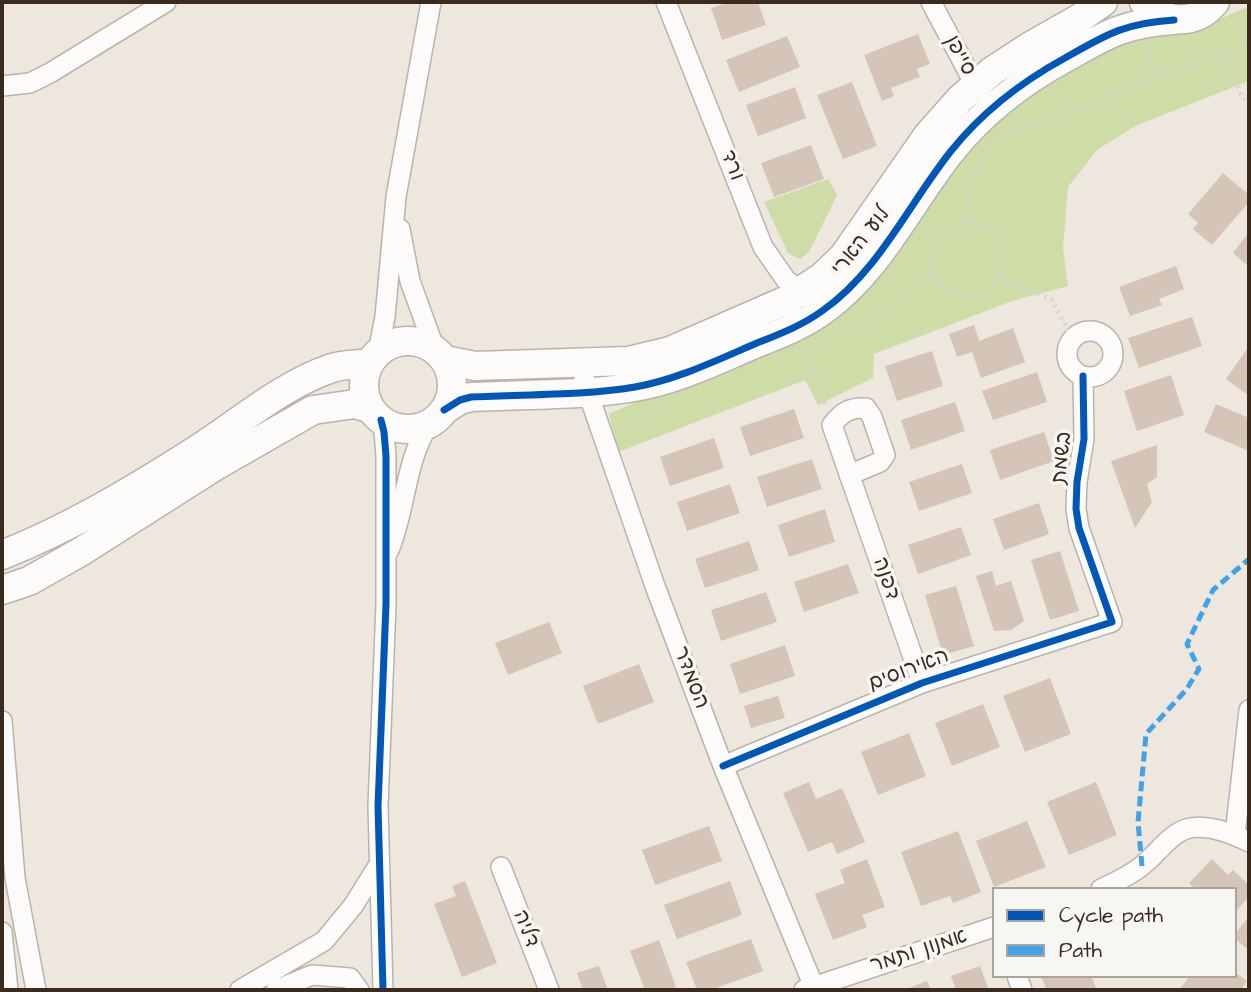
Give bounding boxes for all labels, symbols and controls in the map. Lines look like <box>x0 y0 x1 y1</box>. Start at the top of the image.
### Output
street label: סייפן <box>938 32 980 80</box>
street label: ורד <box>714 147 748 185</box>
street label: לוע הארי <box>827 203 897 281</box>
street label: בשמת <box>1048 431 1078 485</box>
street label: דפנה <box>866 554 904 604</box>
street label: הסמדר <box>667 643 713 713</box>
street label: האירוסים <box>865 644 953 698</box>
legend <box>992 887 1237 978</box>
text: Cycle path <box>1059 901 1163 930</box>
street label: דליה <box>506 907 544 951</box>
street label: אמנון ותמר <box>867 925 971 979</box>
text: Path <box>1059 936 1102 965</box>

